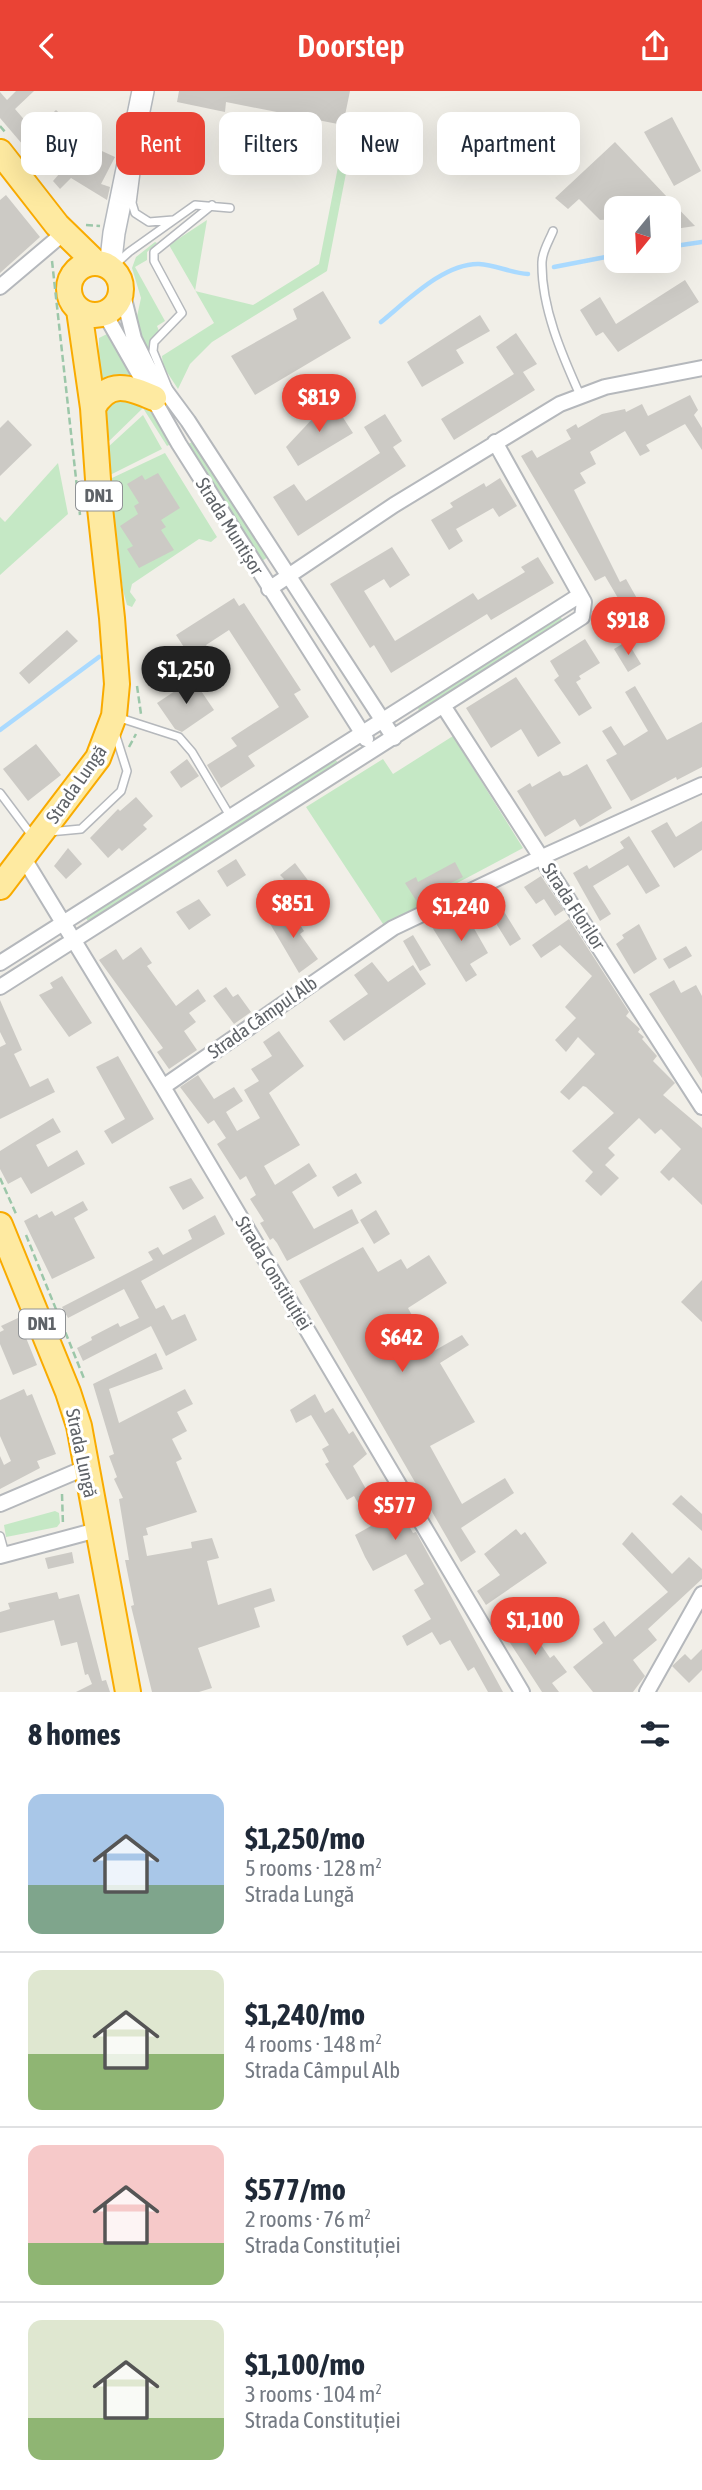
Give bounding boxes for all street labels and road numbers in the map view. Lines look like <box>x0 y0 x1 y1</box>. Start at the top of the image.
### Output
street label: Strada Muntișor <box>191 473 269 579</box>
road number: DN1 <box>76 481 122 510</box>
street label: Strada Lungă <box>41 741 111 827</box>
street label: Strada Florilor <box>538 859 610 954</box>
street label: Strada Câmpul Alb <box>203 971 321 1063</box>
street label: Strada Constituției <box>231 1212 317 1334</box>
road number: DN1 <box>19 1309 65 1339</box>
street label: Strada Lungă <box>62 1407 102 1499</box>

